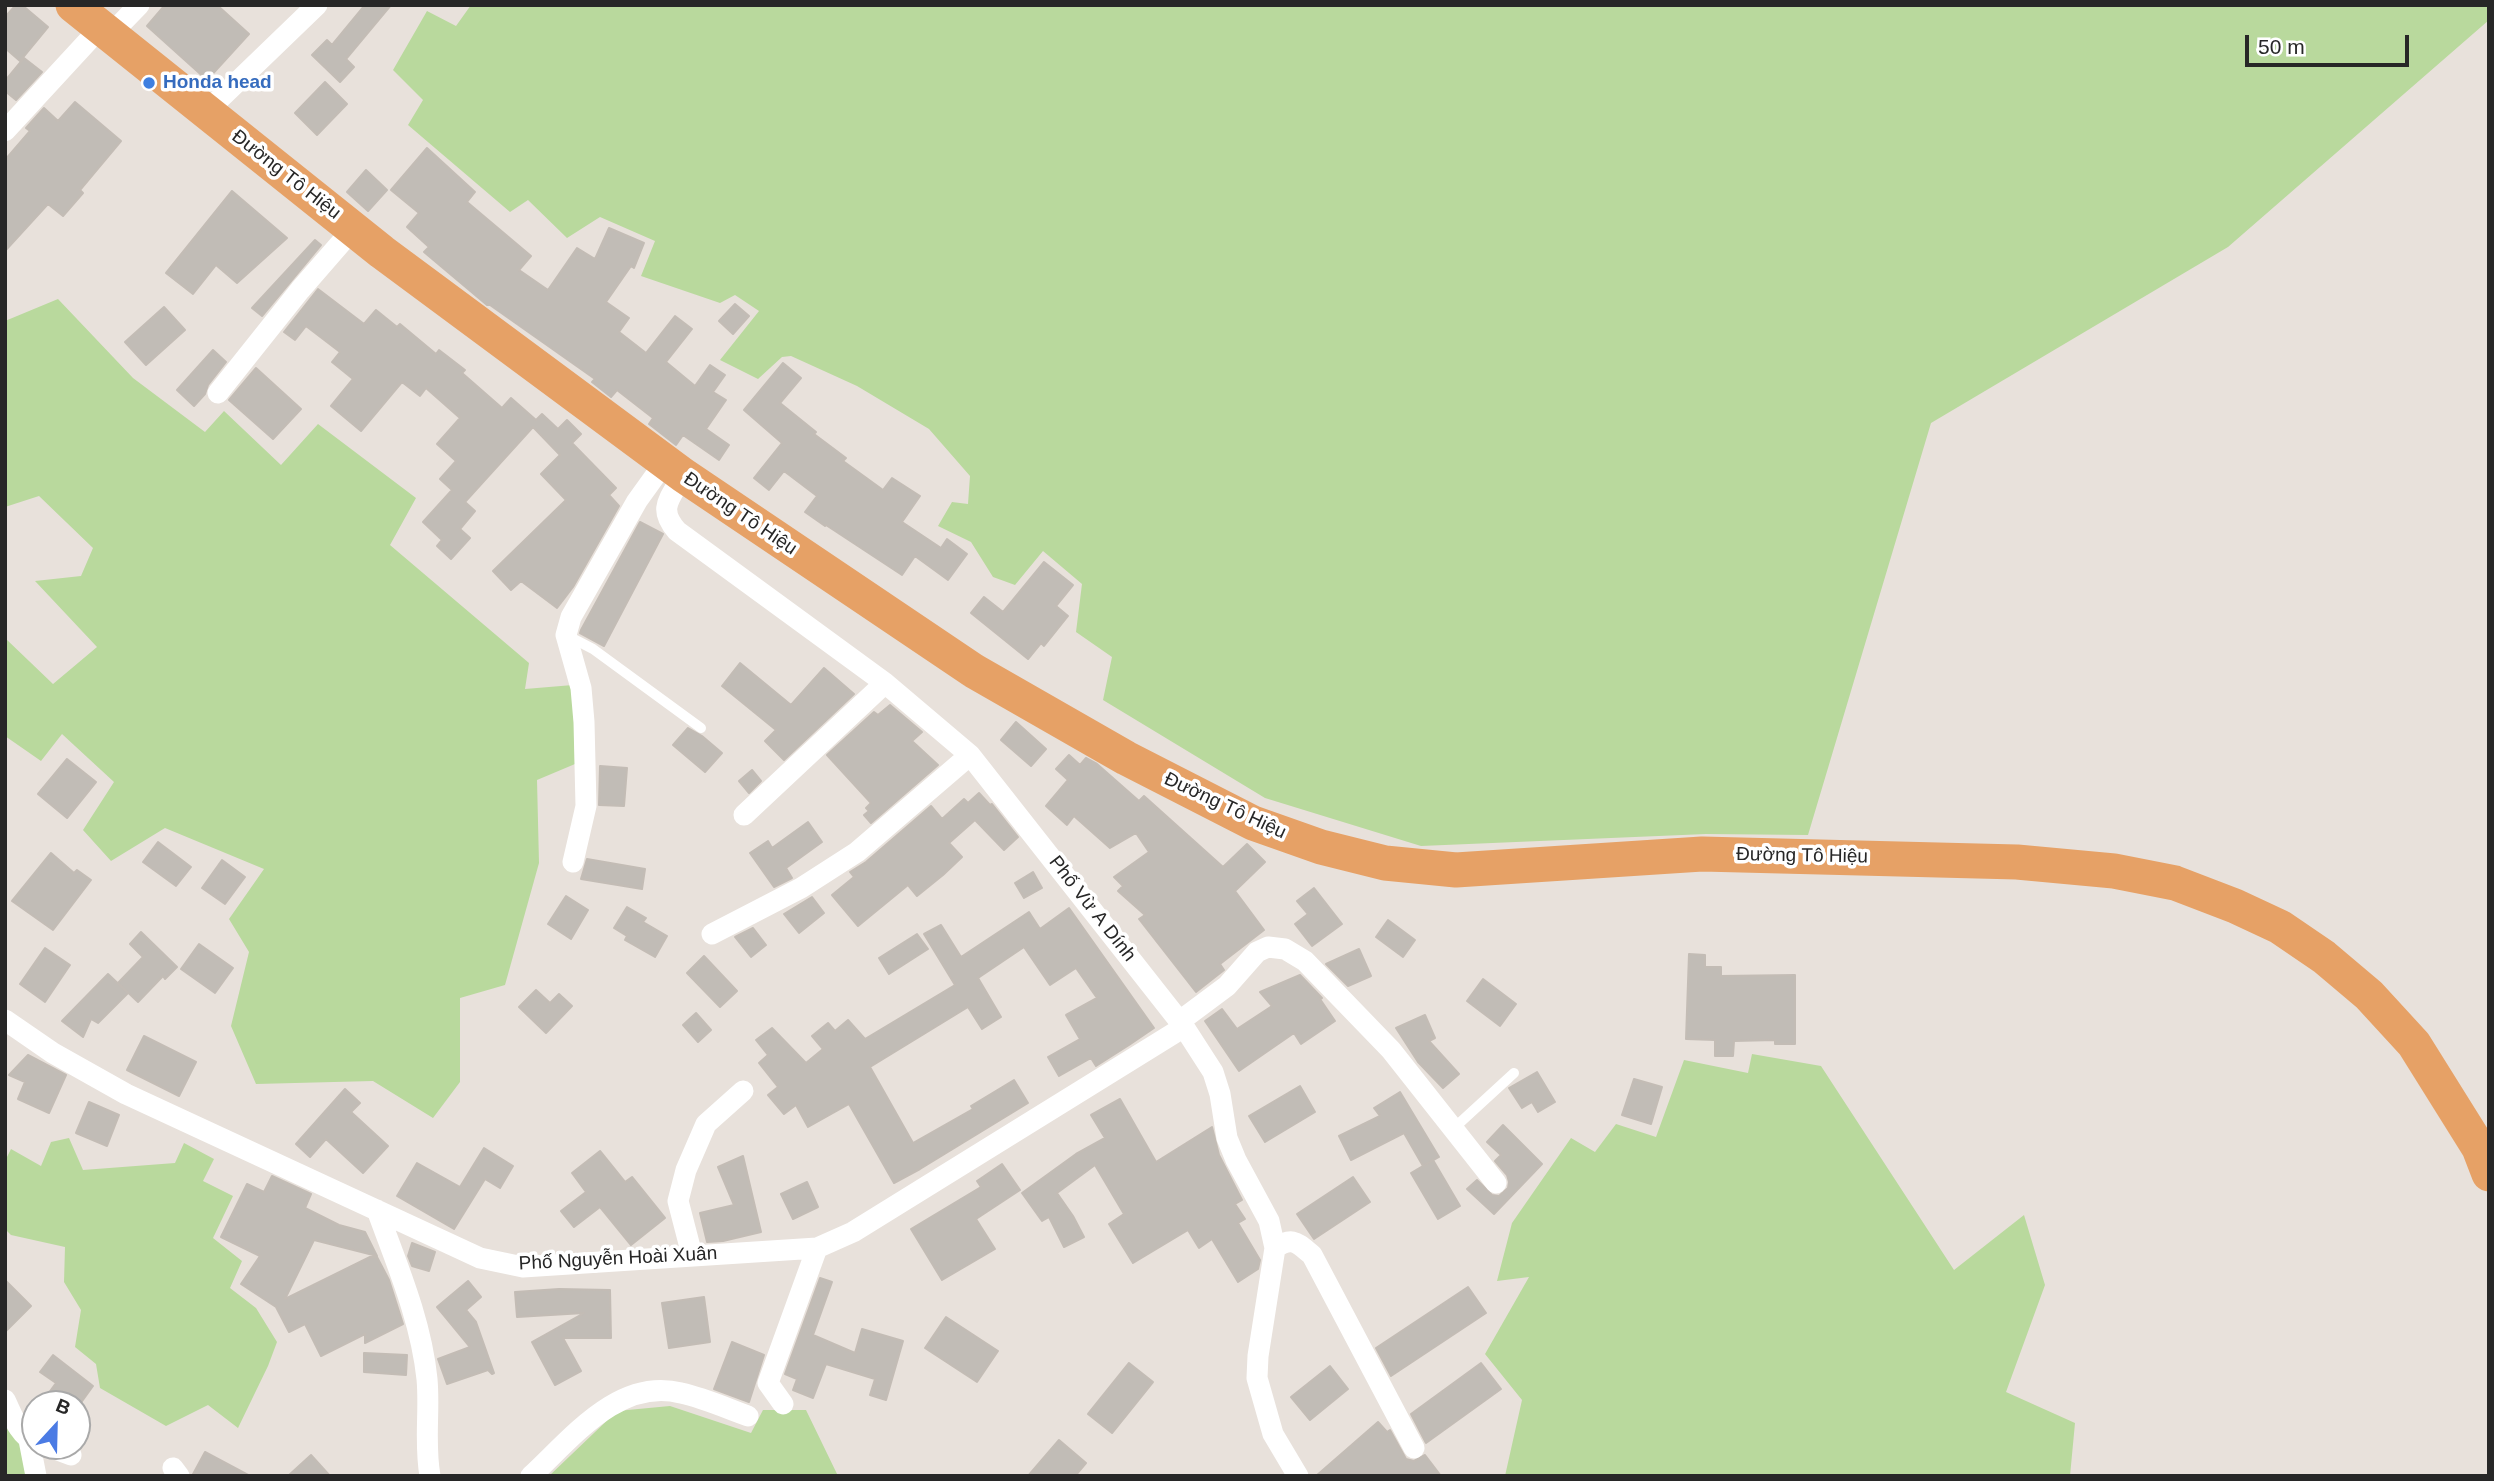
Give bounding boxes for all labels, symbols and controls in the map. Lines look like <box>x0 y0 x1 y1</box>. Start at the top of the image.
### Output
scale bar <box>2249 21 2414 65</box>
text: 50 m <box>2258 35 2305 58</box>
place label: Honda head <box>163 72 272 94</box>
marker: Honda head <box>141 75 157 91</box>
street label: Đường Tô Hiệu <box>227 125 345 225</box>
street label: Đường Tô Hiệu <box>679 468 801 560</box>
street label: Đường Tô Hiệu <box>1160 768 1290 844</box>
street label: Đường Tô Hiệu <box>1736 843 1868 869</box>
street label: Phố Vừ A Dính <box>1044 852 1140 966</box>
street label: Phố Nguyễn Hoài Xuân <box>518 1242 718 1276</box>
north arrow <box>21 1390 91 1460</box>
text: B <box>53 1395 74 1419</box>

